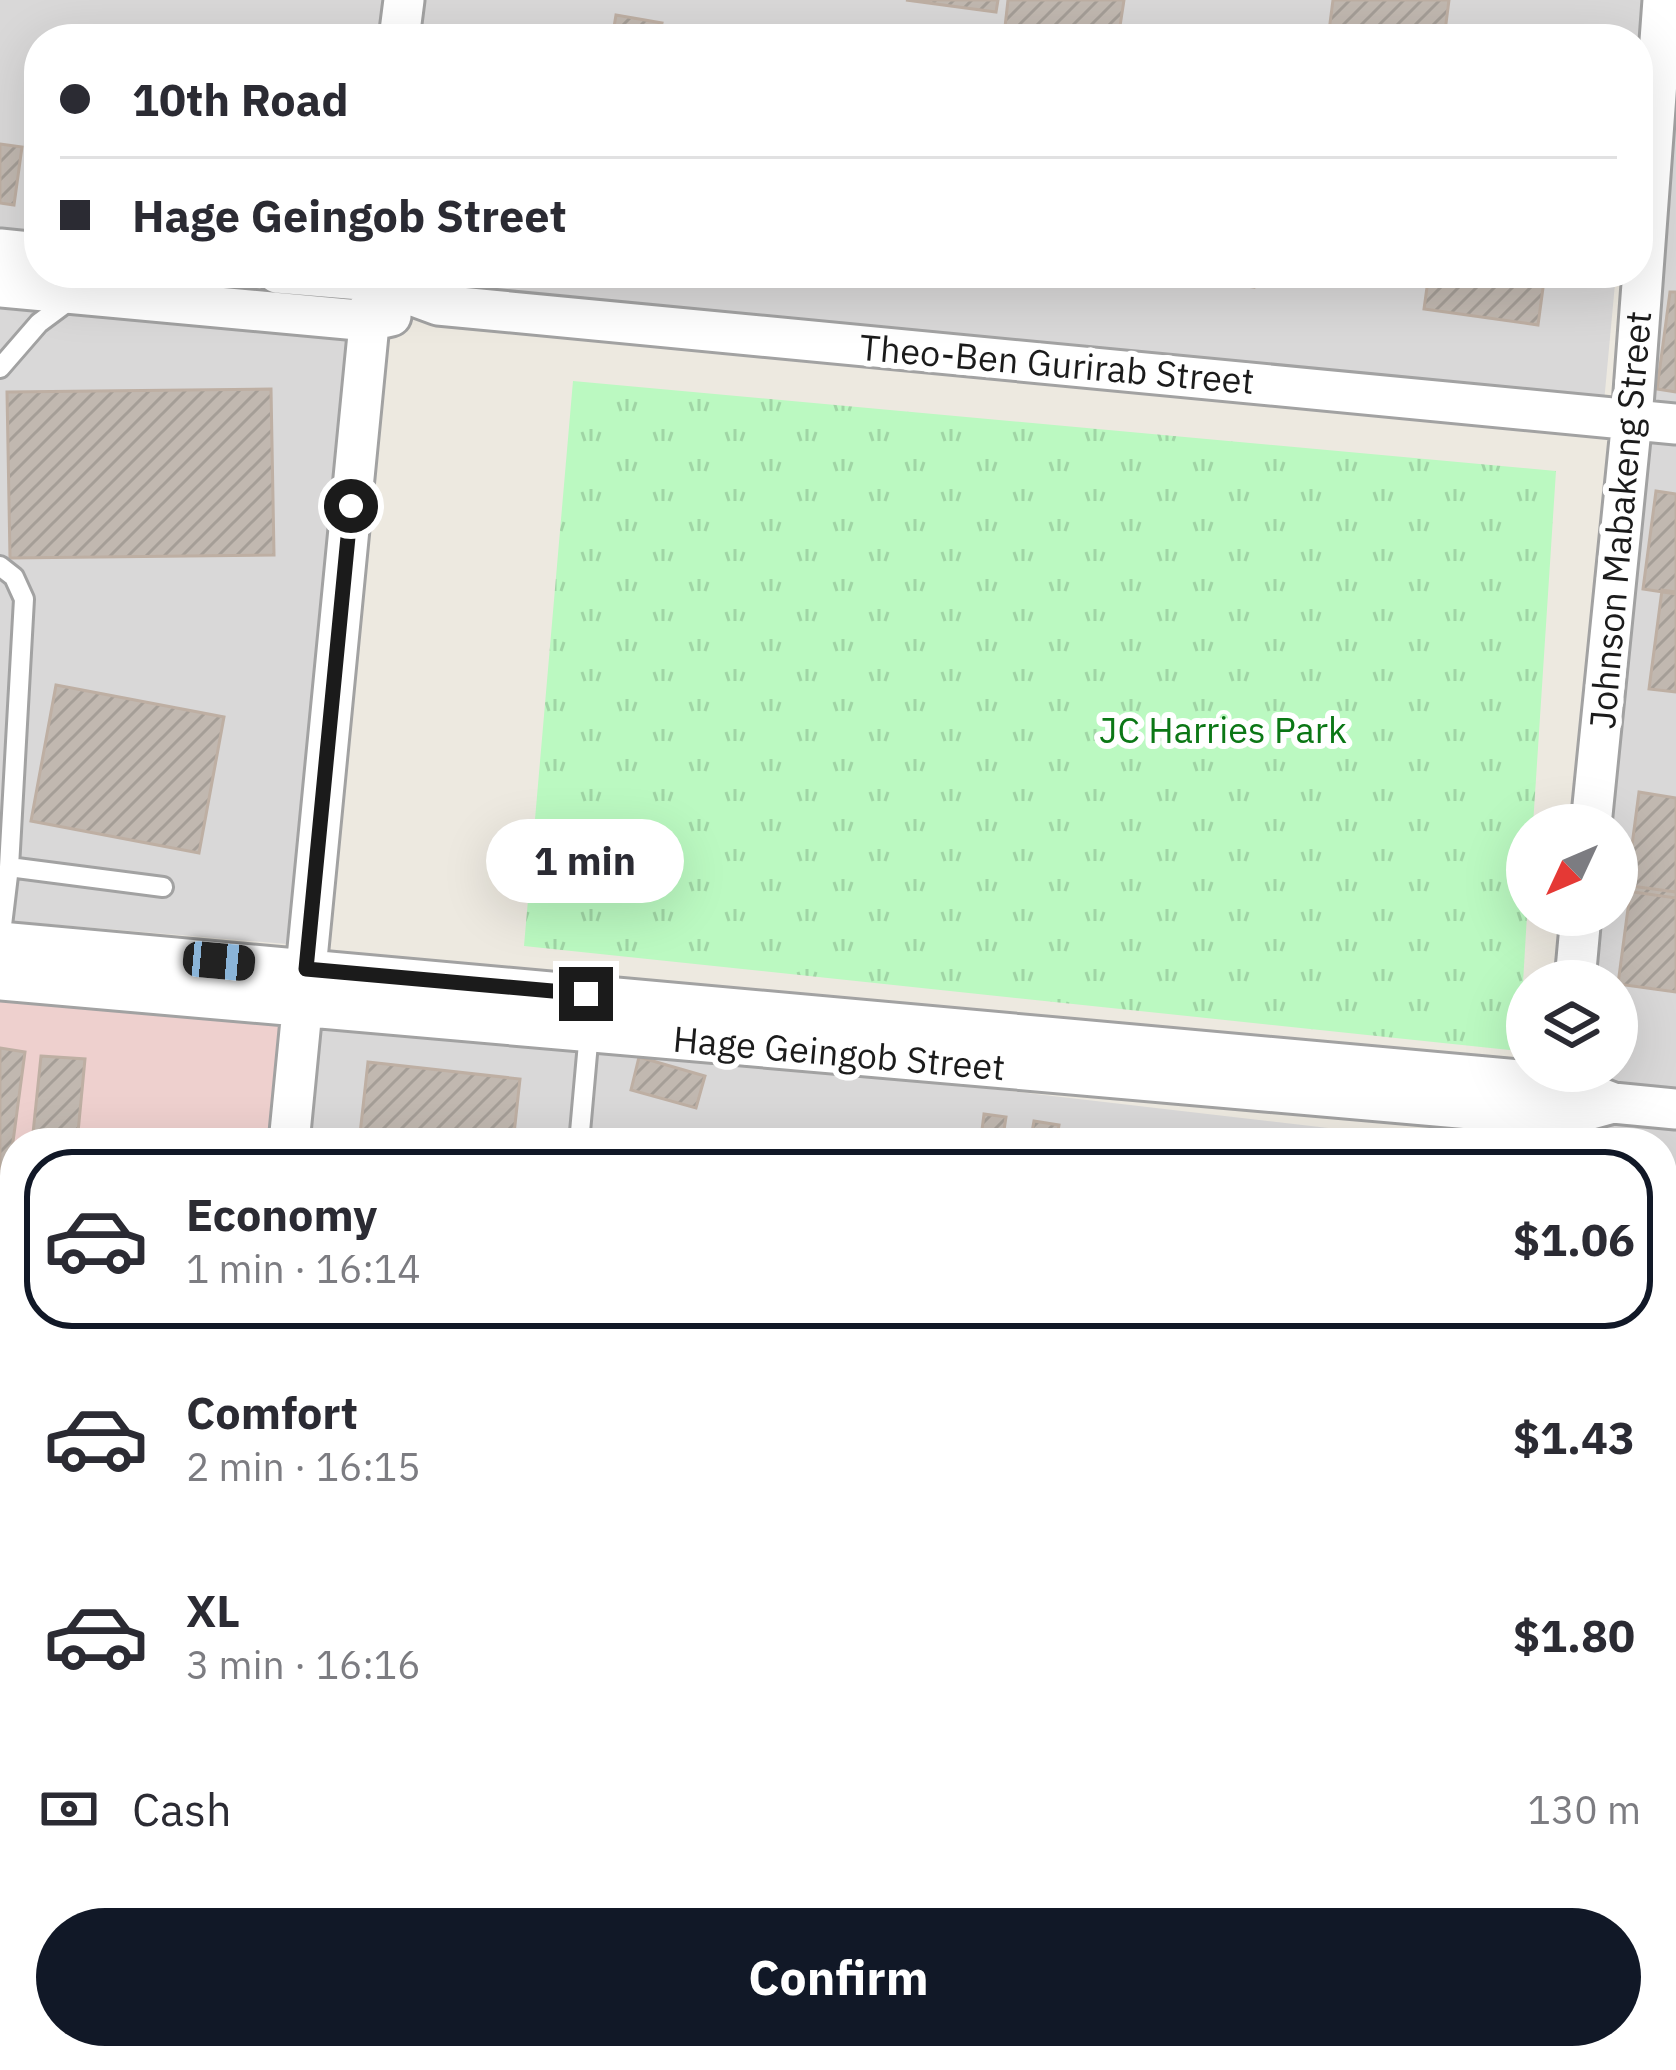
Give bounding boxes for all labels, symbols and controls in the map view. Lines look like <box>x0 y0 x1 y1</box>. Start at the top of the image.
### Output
text: 10th Road <box>132 70 349 128</box>
text: Hage Geingob Street <box>132 186 567 244</box>
street label: Johnson Mabakeng Street <box>1578 309 1661 731</box>
street label: Theo-Ben Gurirab Street <box>858 323 1256 404</box>
route start <box>324 479 378 533</box>
park label: JC Harries Park <box>1099 706 1347 753</box>
north arrow <box>1506 804 1638 936</box>
map controls <box>1506 804 1638 1092</box>
callout: 1 min <box>487 820 685 904</box>
text: 1 min <box>534 835 636 886</box>
car <box>182 940 256 982</box>
button: layers <box>1506 960 1638 1092</box>
route end <box>559 967 613 1021</box>
street label: Hage Geingob Street <box>671 1015 1007 1090</box>
icon: car <box>42 1185 150 1293</box>
text: Economy <box>186 1185 377 1243</box>
text: $1.06 <box>1513 1210 1635 1268</box>
text: 1 min · 16:14 <box>186 1243 421 1294</box>
icon: car <box>42 1383 150 1491</box>
text: Comfort <box>186 1383 358 1441</box>
text: $1.43 <box>1513 1408 1635 1466</box>
text: 2 min · 16:15 <box>186 1441 421 1492</box>
icon: car <box>42 1581 150 1689</box>
text: XL <box>186 1581 240 1639</box>
text: $1.80 <box>1513 1606 1635 1664</box>
text: 3 min · 16:16 <box>186 1639 421 1690</box>
icon: cash <box>36 1776 102 1842</box>
text: Cash <box>132 1780 231 1838</box>
text: 130 m <box>1528 1784 1641 1835</box>
button: Confirm <box>36 1908 1641 2046</box>

